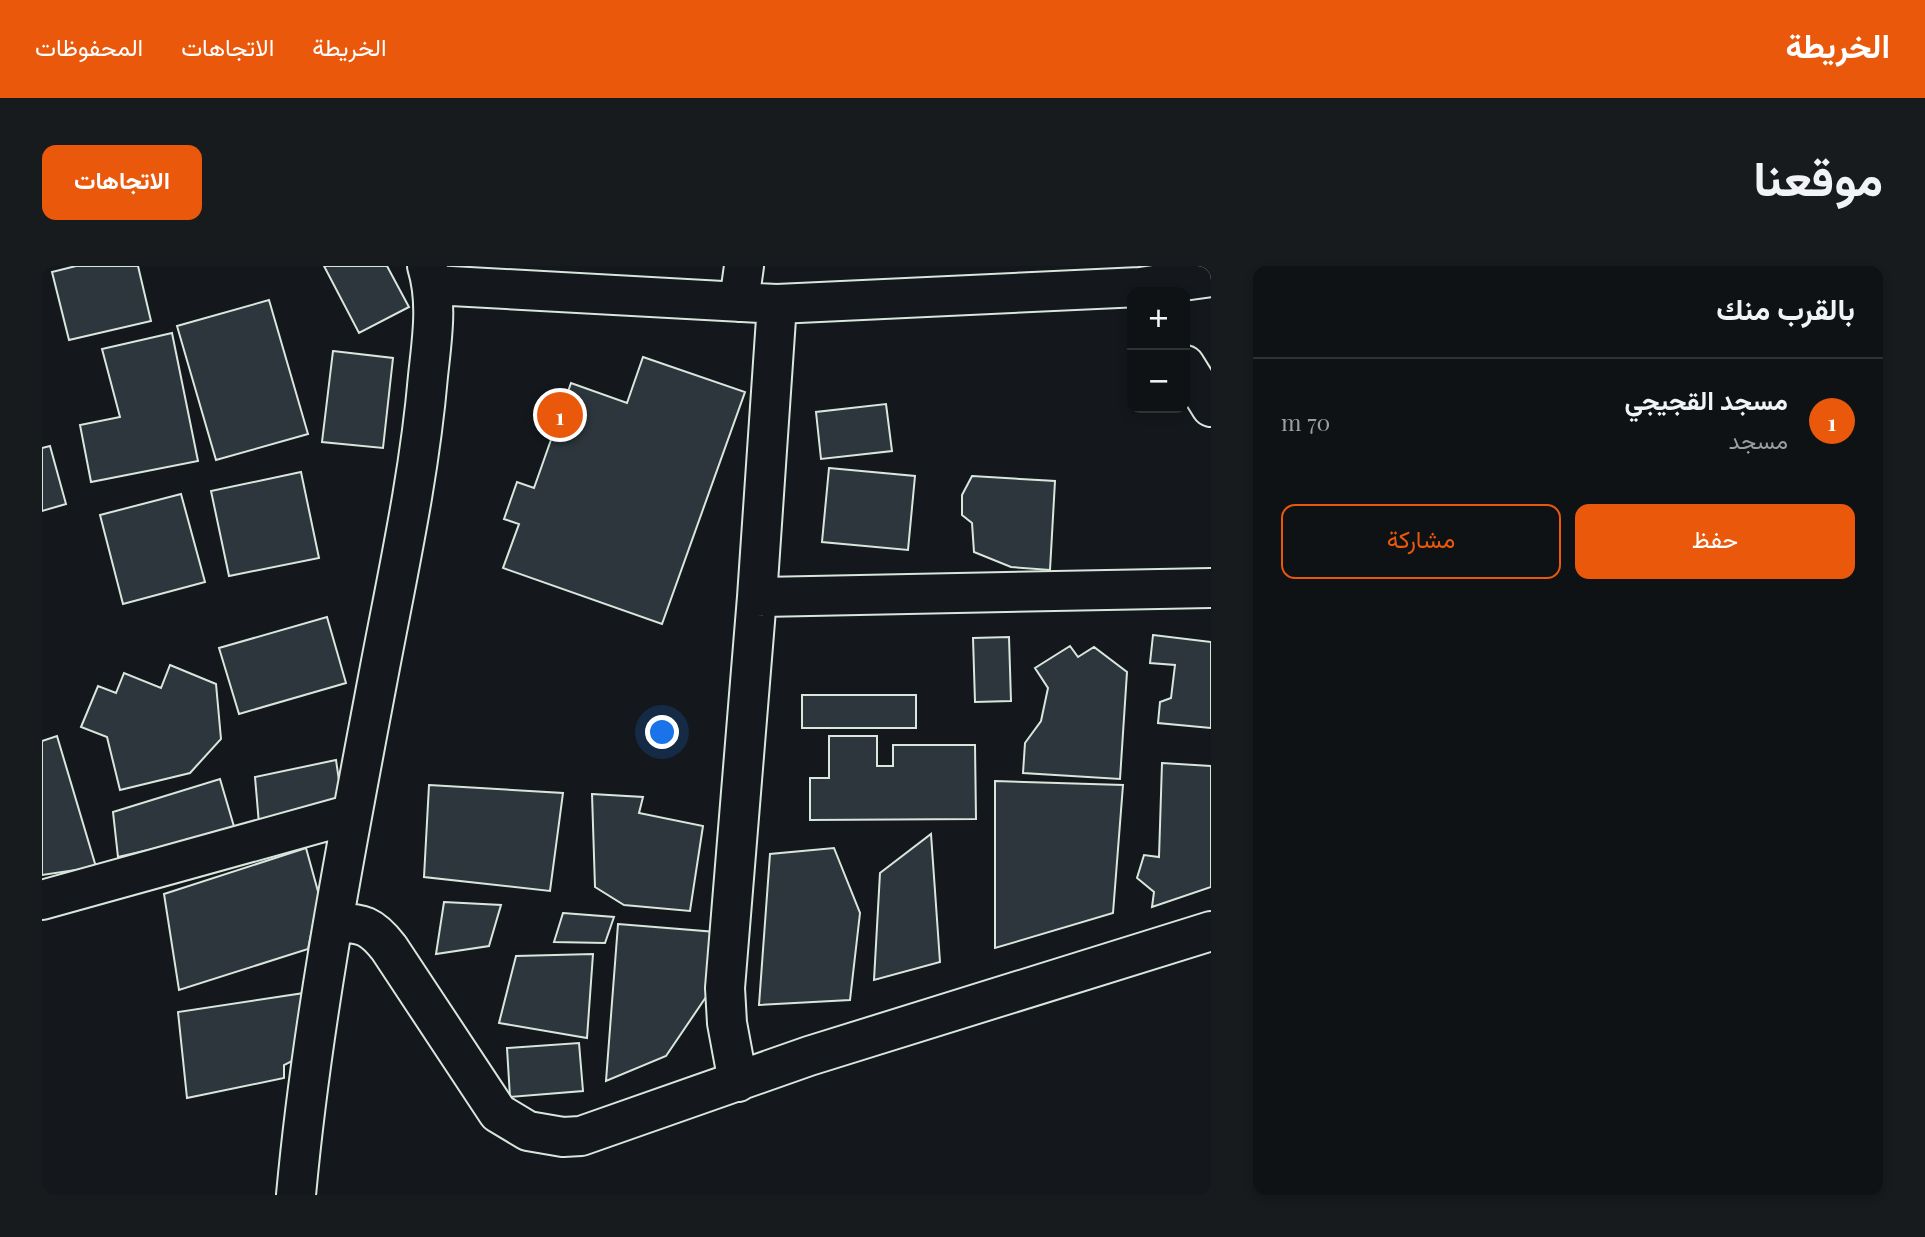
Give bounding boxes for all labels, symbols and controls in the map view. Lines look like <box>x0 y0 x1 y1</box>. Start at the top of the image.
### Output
text: الخريطة <box>1786 22 1890 66</box>
text: المحفوظات <box>35 30 143 62</box>
text: الاتجاهات <box>181 30 274 62</box>
text: الخريطة <box>312 30 387 62</box>
text: موقعنا <box>1753 143 1883 208</box>
button: الاتجاهات <box>42 145 202 220</box>
map controls <box>1127 287 1190 413</box>
button: + <box>1127 287 1190 350</box>
text: بالقرب منك <box>1716 288 1855 328</box>
button: − <box>1127 350 1190 413</box>
text: مسجد القجيجي <box>1625 382 1788 417</box>
pin: 1 <box>537 389 583 441</box>
text: 70 m <box>1281 406 1330 437</box>
text: 1 <box>1828 406 1836 437</box>
text: مسجد <box>1728 424 1788 455</box>
button: مشاركة <box>1281 504 1561 579</box>
button: حفظ <box>1575 504 1855 579</box>
your location <box>645 715 679 749</box>

